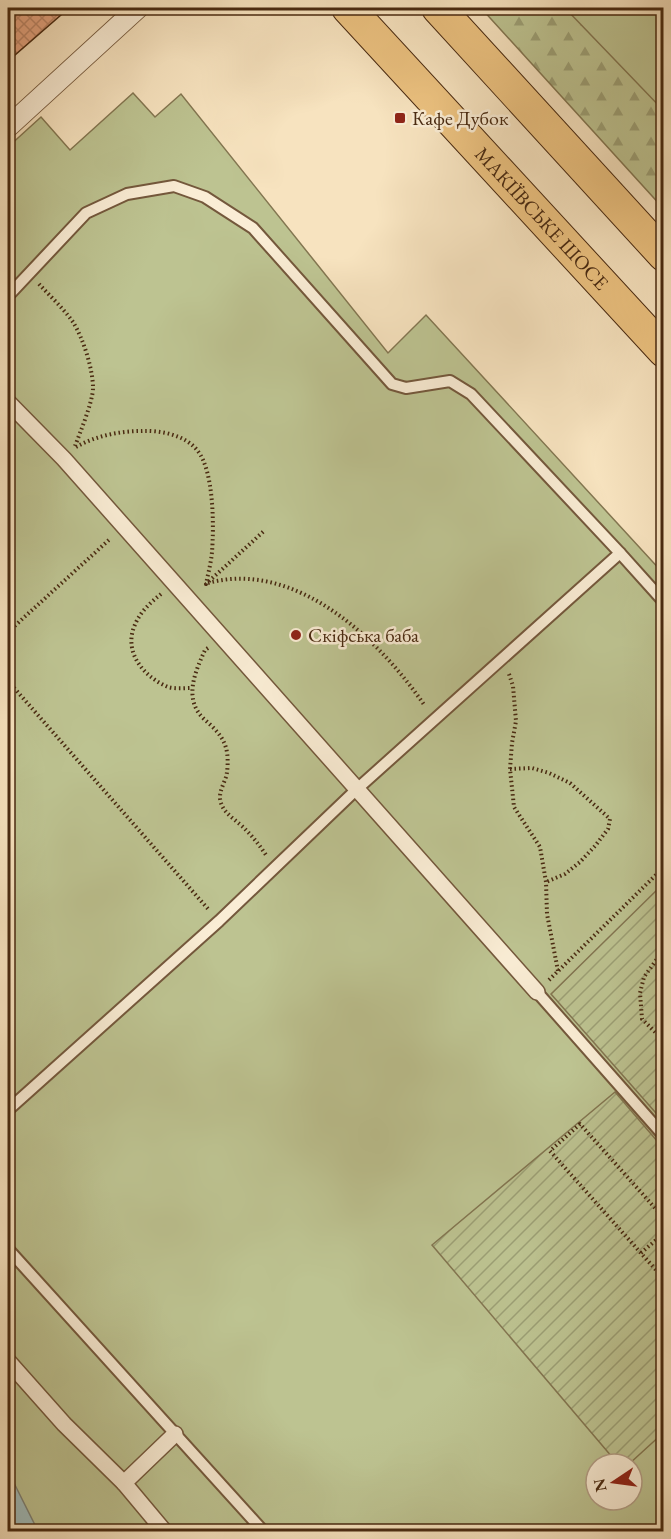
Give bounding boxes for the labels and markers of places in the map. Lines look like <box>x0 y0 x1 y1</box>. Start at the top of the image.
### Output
place label: Кафе Дубок <box>412 105 509 131</box>
marker: Кафе Дубок <box>393 111 407 125</box>
place label: Скіфська баба <box>308 622 419 648</box>
marker: Скіфська баба <box>289 628 303 642</box>

